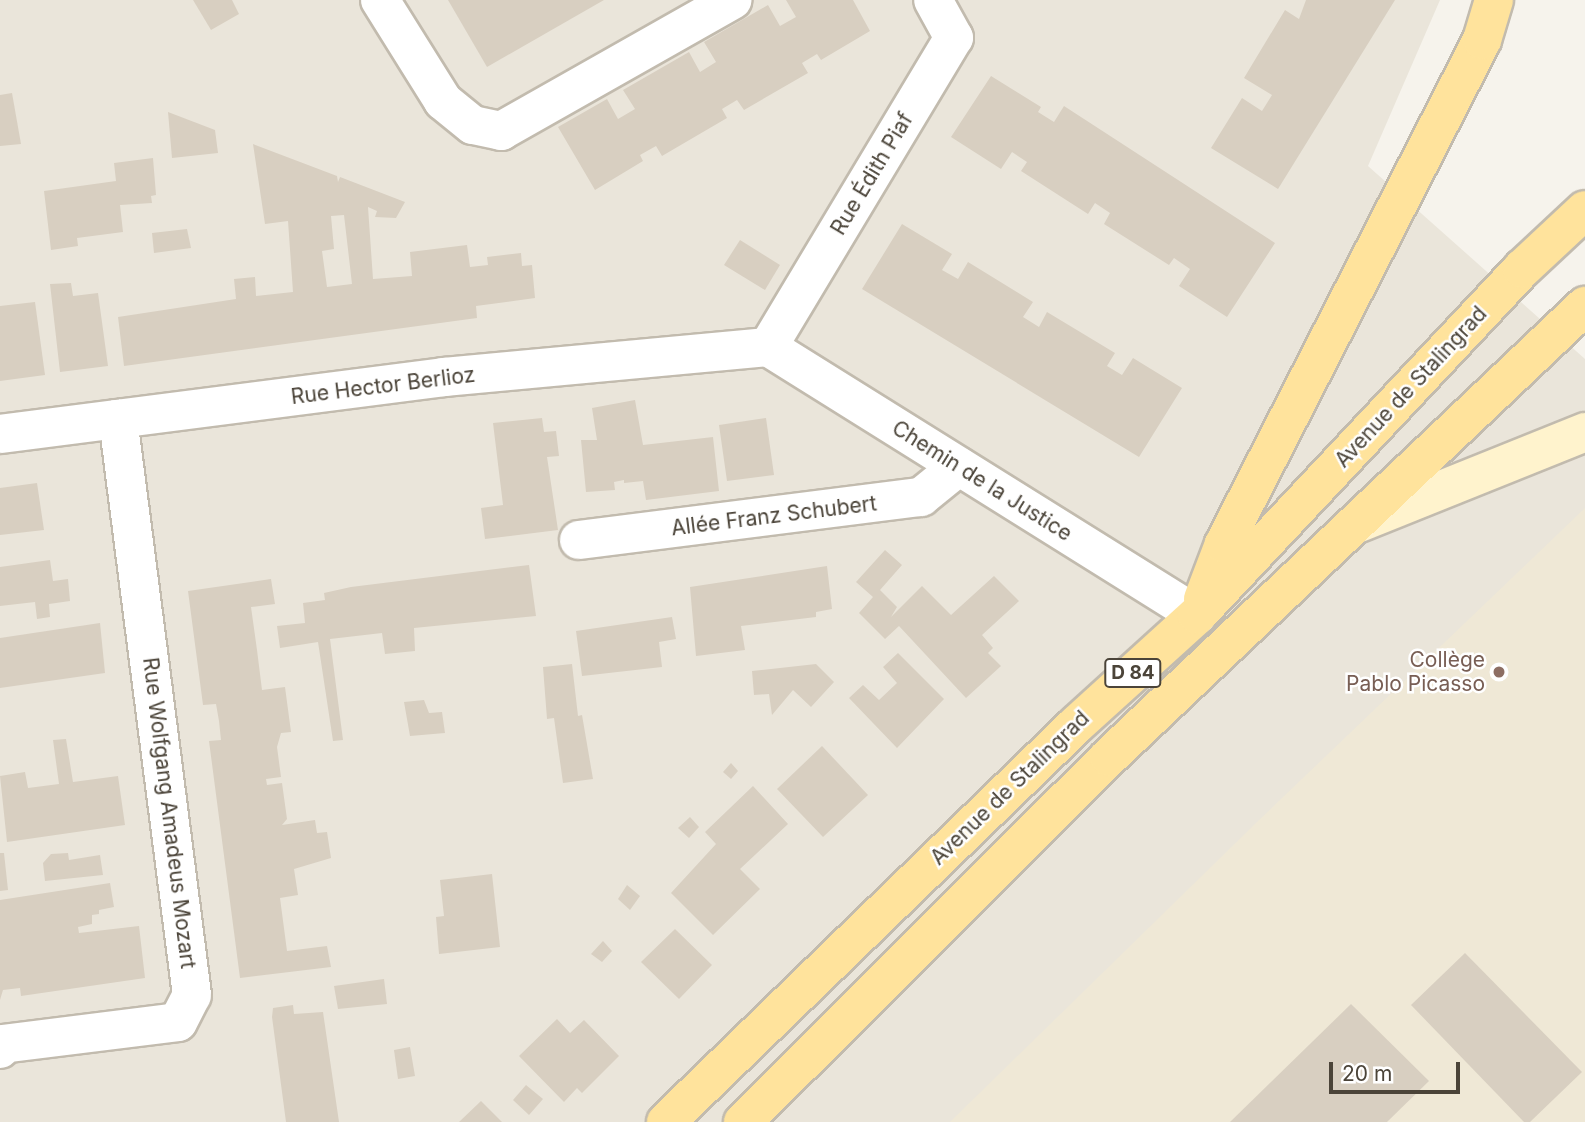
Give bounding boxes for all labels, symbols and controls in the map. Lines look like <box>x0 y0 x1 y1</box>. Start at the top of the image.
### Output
street label: Rue Édith Piaf <box>826 108 918 240</box>
street label: Avenue de Stalingrad <box>1330 301 1492 473</box>
street label: Rue Hector Berlioz <box>290 362 476 410</box>
street label: Chemin de la Justice <box>887 415 1077 547</box>
street label: Allée Franz Schubert <box>670 491 878 541</box>
place label: Collège Pablo Picasso <box>1346 647 1485 697</box>
street label: Rue Wolfgang Amadeus Mozart <box>137 656 201 970</box>
road number: D 84 <box>1103 658 1163 688</box>
marker: Collège Pablo Picasso <box>1491 664 1507 680</box>
street label: Avenue de Stalingrad <box>925 706 1095 870</box>
scale bar <box>1333 1048 1464 1092</box>
text: 20 m <box>1342 1061 1392 1086</box>

